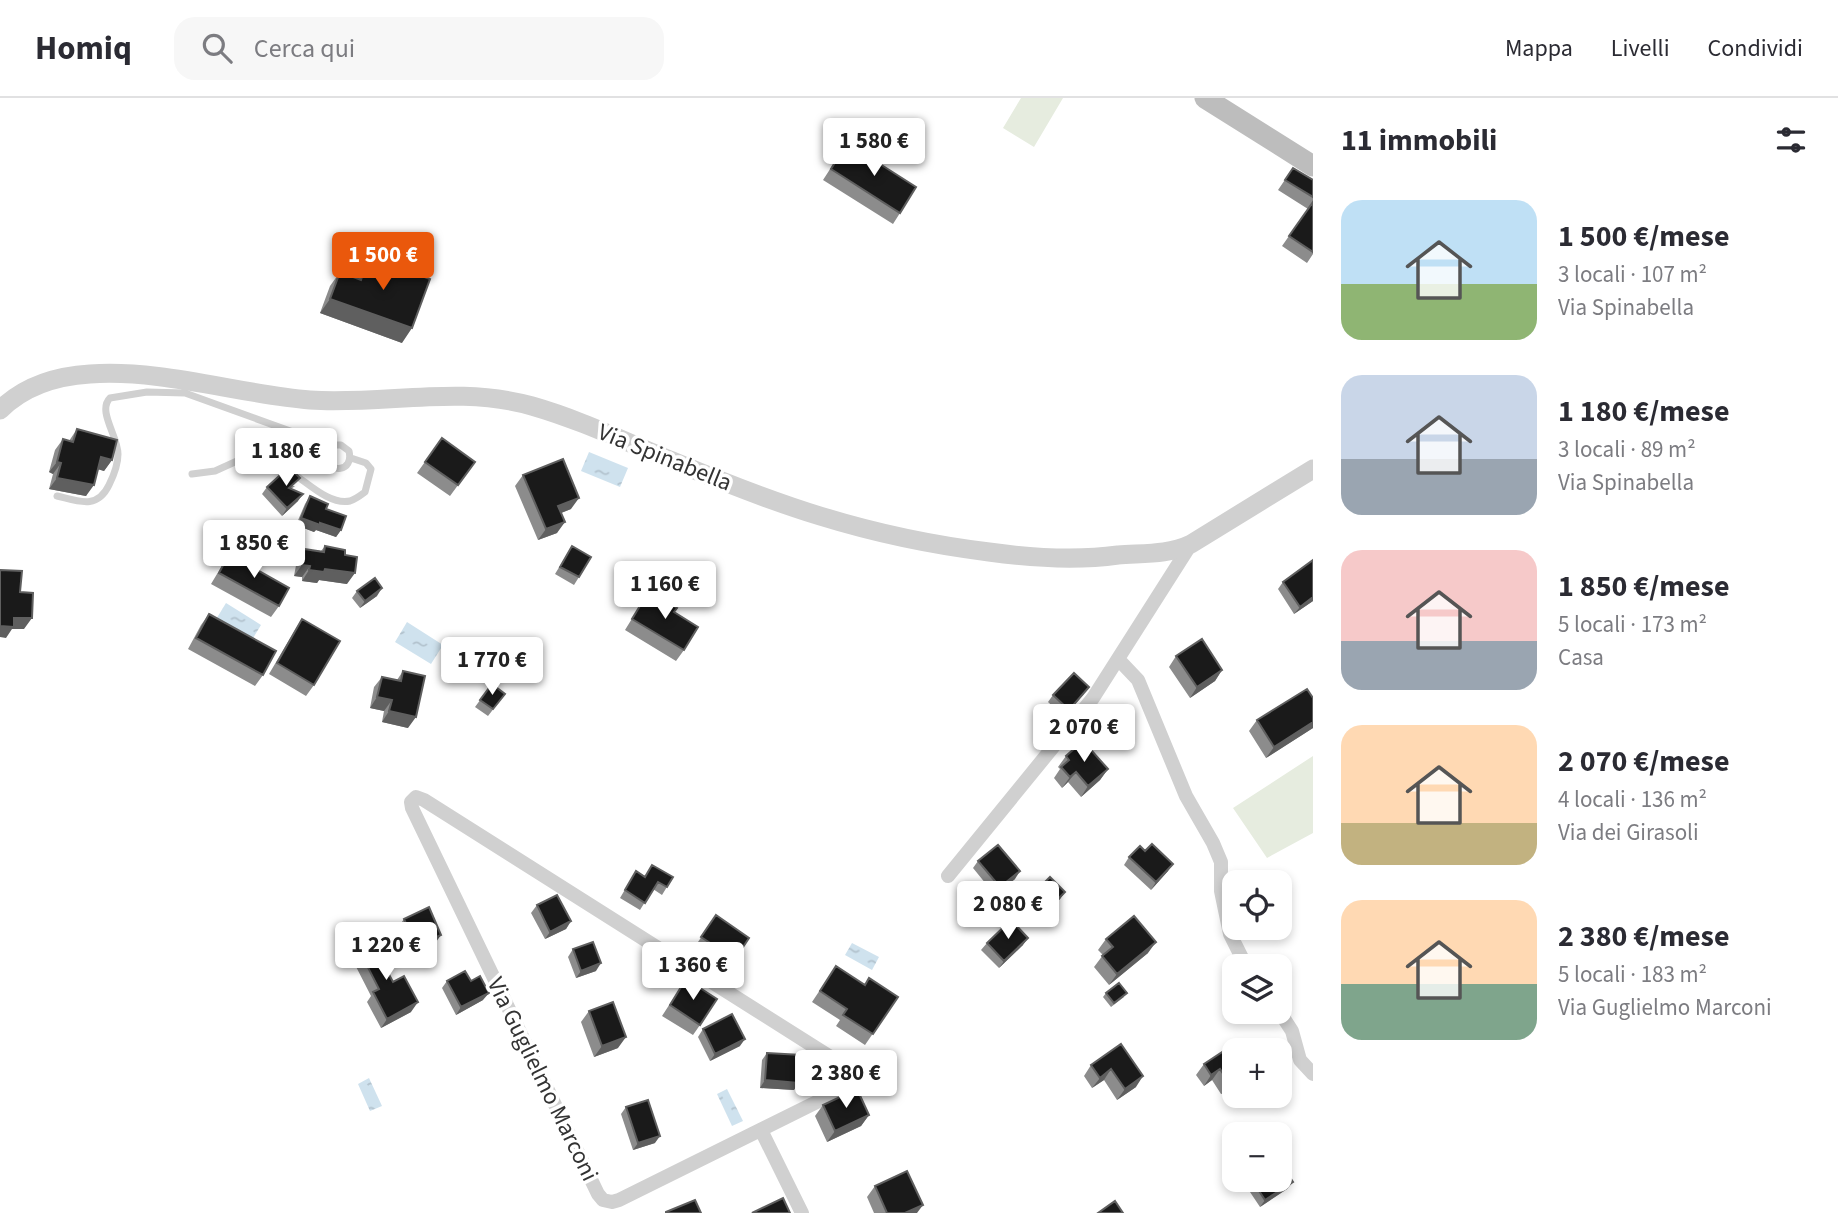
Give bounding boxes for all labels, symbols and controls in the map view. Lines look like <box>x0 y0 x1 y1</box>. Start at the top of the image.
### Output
search box <box>174 17 664 80</box>
text: Homiq <box>35 25 132 72</box>
icon: search <box>198 29 236 67</box>
text: Cerca qui <box>254 30 355 67</box>
text: Mappa <box>1505 31 1573 66</box>
text: Livelli <box>1611 31 1670 66</box>
text: Condividi <box>1708 31 1803 66</box>
pin: 1 580 € <box>809 118 939 178</box>
text: 11 immobili <box>1341 119 1497 162</box>
icon: filters <box>1772 121 1810 159</box>
text: 1 580 € <box>839 124 909 157</box>
text: 1 500 €/mese <box>1558 215 1729 258</box>
icon: home <box>1397 228 1481 312</box>
pin: 1 500 € <box>318 232 448 292</box>
text: 1 500 € <box>348 238 418 271</box>
text: 3 locali · 107 m² <box>1558 258 1707 291</box>
text: Via Spinabella <box>1558 291 1694 324</box>
text: 1 180 €/mese <box>1558 390 1729 433</box>
icon: home <box>1397 403 1481 487</box>
street label: Via Spinabella <box>592 415 737 500</box>
pin: 1 180 € <box>221 428 351 488</box>
text: 3 locali · 89 m² <box>1558 433 1696 466</box>
text: 1 180 € <box>251 434 321 467</box>
text: Via Spinabella <box>1558 466 1694 499</box>
pin: 1 850 € <box>189 520 319 580</box>
text: 1 850 € <box>219 526 289 559</box>
pin: 1 160 € <box>600 561 730 621</box>
text: 1 850 €/mese <box>1558 565 1729 608</box>
text: 1 160 € <box>630 567 700 600</box>
icon: home <box>1397 578 1481 662</box>
text: 5 locali · 173 m² <box>1558 608 1707 641</box>
pin: 1 770 € <box>427 638 557 697</box>
text: Casa <box>1558 641 1604 674</box>
text: 1 770 € <box>457 643 527 676</box>
pin: 2 070 € <box>1019 704 1149 764</box>
text: 2 070 € <box>1049 710 1119 743</box>
text: 2 070 €/mese <box>1558 740 1729 783</box>
icon: home <box>1397 753 1481 837</box>
text: 4 locali · 136 m² <box>1558 783 1707 816</box>
text: Via dei Girasoli <box>1558 816 1699 849</box>
map controls <box>1222 870 1292 1192</box>
button: locate <box>1222 870 1292 940</box>
pin: 2 080 € <box>943 882 1073 941</box>
text: 2 080 € <box>973 887 1043 920</box>
text: 2 380 €/mese <box>1558 915 1729 958</box>
pin: 1 220 € <box>321 922 451 982</box>
text: 1 220 € <box>351 928 421 961</box>
icon: home <box>1397 928 1481 1012</box>
pin: 1 360 € <box>628 942 758 1002</box>
text: 1 360 € <box>658 948 728 981</box>
button: layers <box>1222 954 1292 1024</box>
text: 5 locali · 183 m² <box>1558 958 1707 991</box>
street label: Via Guglielmo Marconi <box>478 971 607 1187</box>
text: Via Guglielmo Marconi <box>1558 991 1772 1024</box>
button: + <box>1222 1038 1292 1108</box>
pin: 2 380 € <box>781 1051 911 1110</box>
text: 2 380 € <box>811 1056 881 1089</box>
button: − <box>1222 1122 1292 1192</box>

